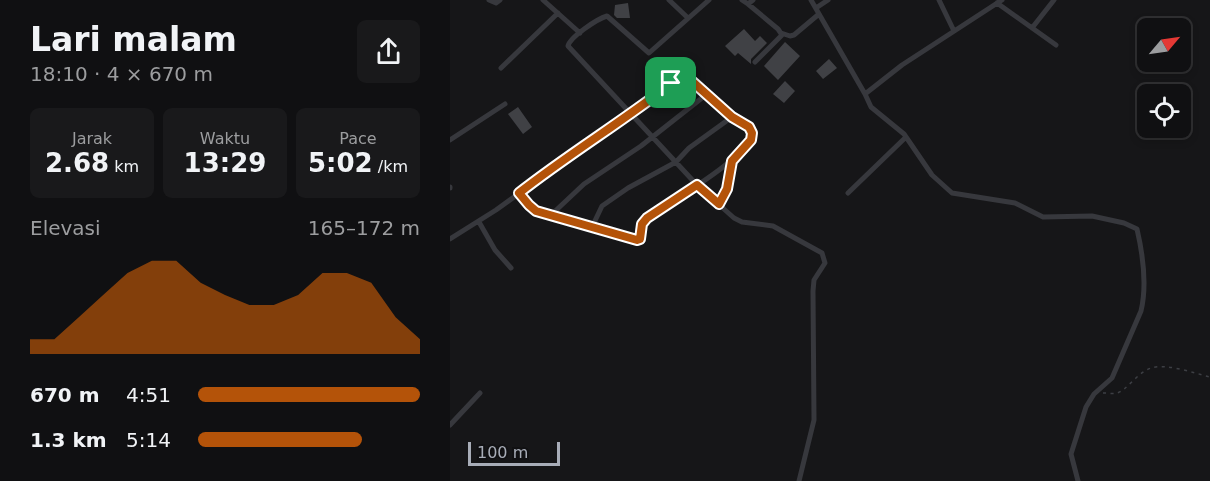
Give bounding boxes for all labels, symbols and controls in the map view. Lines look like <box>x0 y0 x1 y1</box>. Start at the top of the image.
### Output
north arrow <box>1137 18 1191 72</box>
map controls <box>1137 18 1191 138</box>
text: Lari malam <box>30 20 237 59</box>
button: share <box>357 20 420 83</box>
pin <box>645 57 696 108</box>
text: 18:10 · 4 × 670 m <box>30 62 213 86</box>
icon: arrive <box>654 66 687 99</box>
button: locate <box>1137 84 1191 138</box>
text: Jarak <box>72 129 112 148</box>
text: Waktu <box>200 129 250 148</box>
text: Pace <box>339 129 377 148</box>
text: 2.68 <box>45 148 109 178</box>
text: 13:29 <box>184 148 266 178</box>
text: 5:02 <box>308 148 373 178</box>
text: km <box>109 157 139 176</box>
text: /km <box>373 157 408 176</box>
text: Elevasi <box>30 216 101 240</box>
text: 165–172 m <box>308 216 420 240</box>
text: 670 m <box>30 383 100 407</box>
text: 4:51 <box>126 383 171 407</box>
text: 1.3 km <box>30 428 107 452</box>
text: 5:14 <box>126 428 171 452</box>
scale bar <box>468 439 560 466</box>
text: 100 m <box>477 443 528 462</box>

